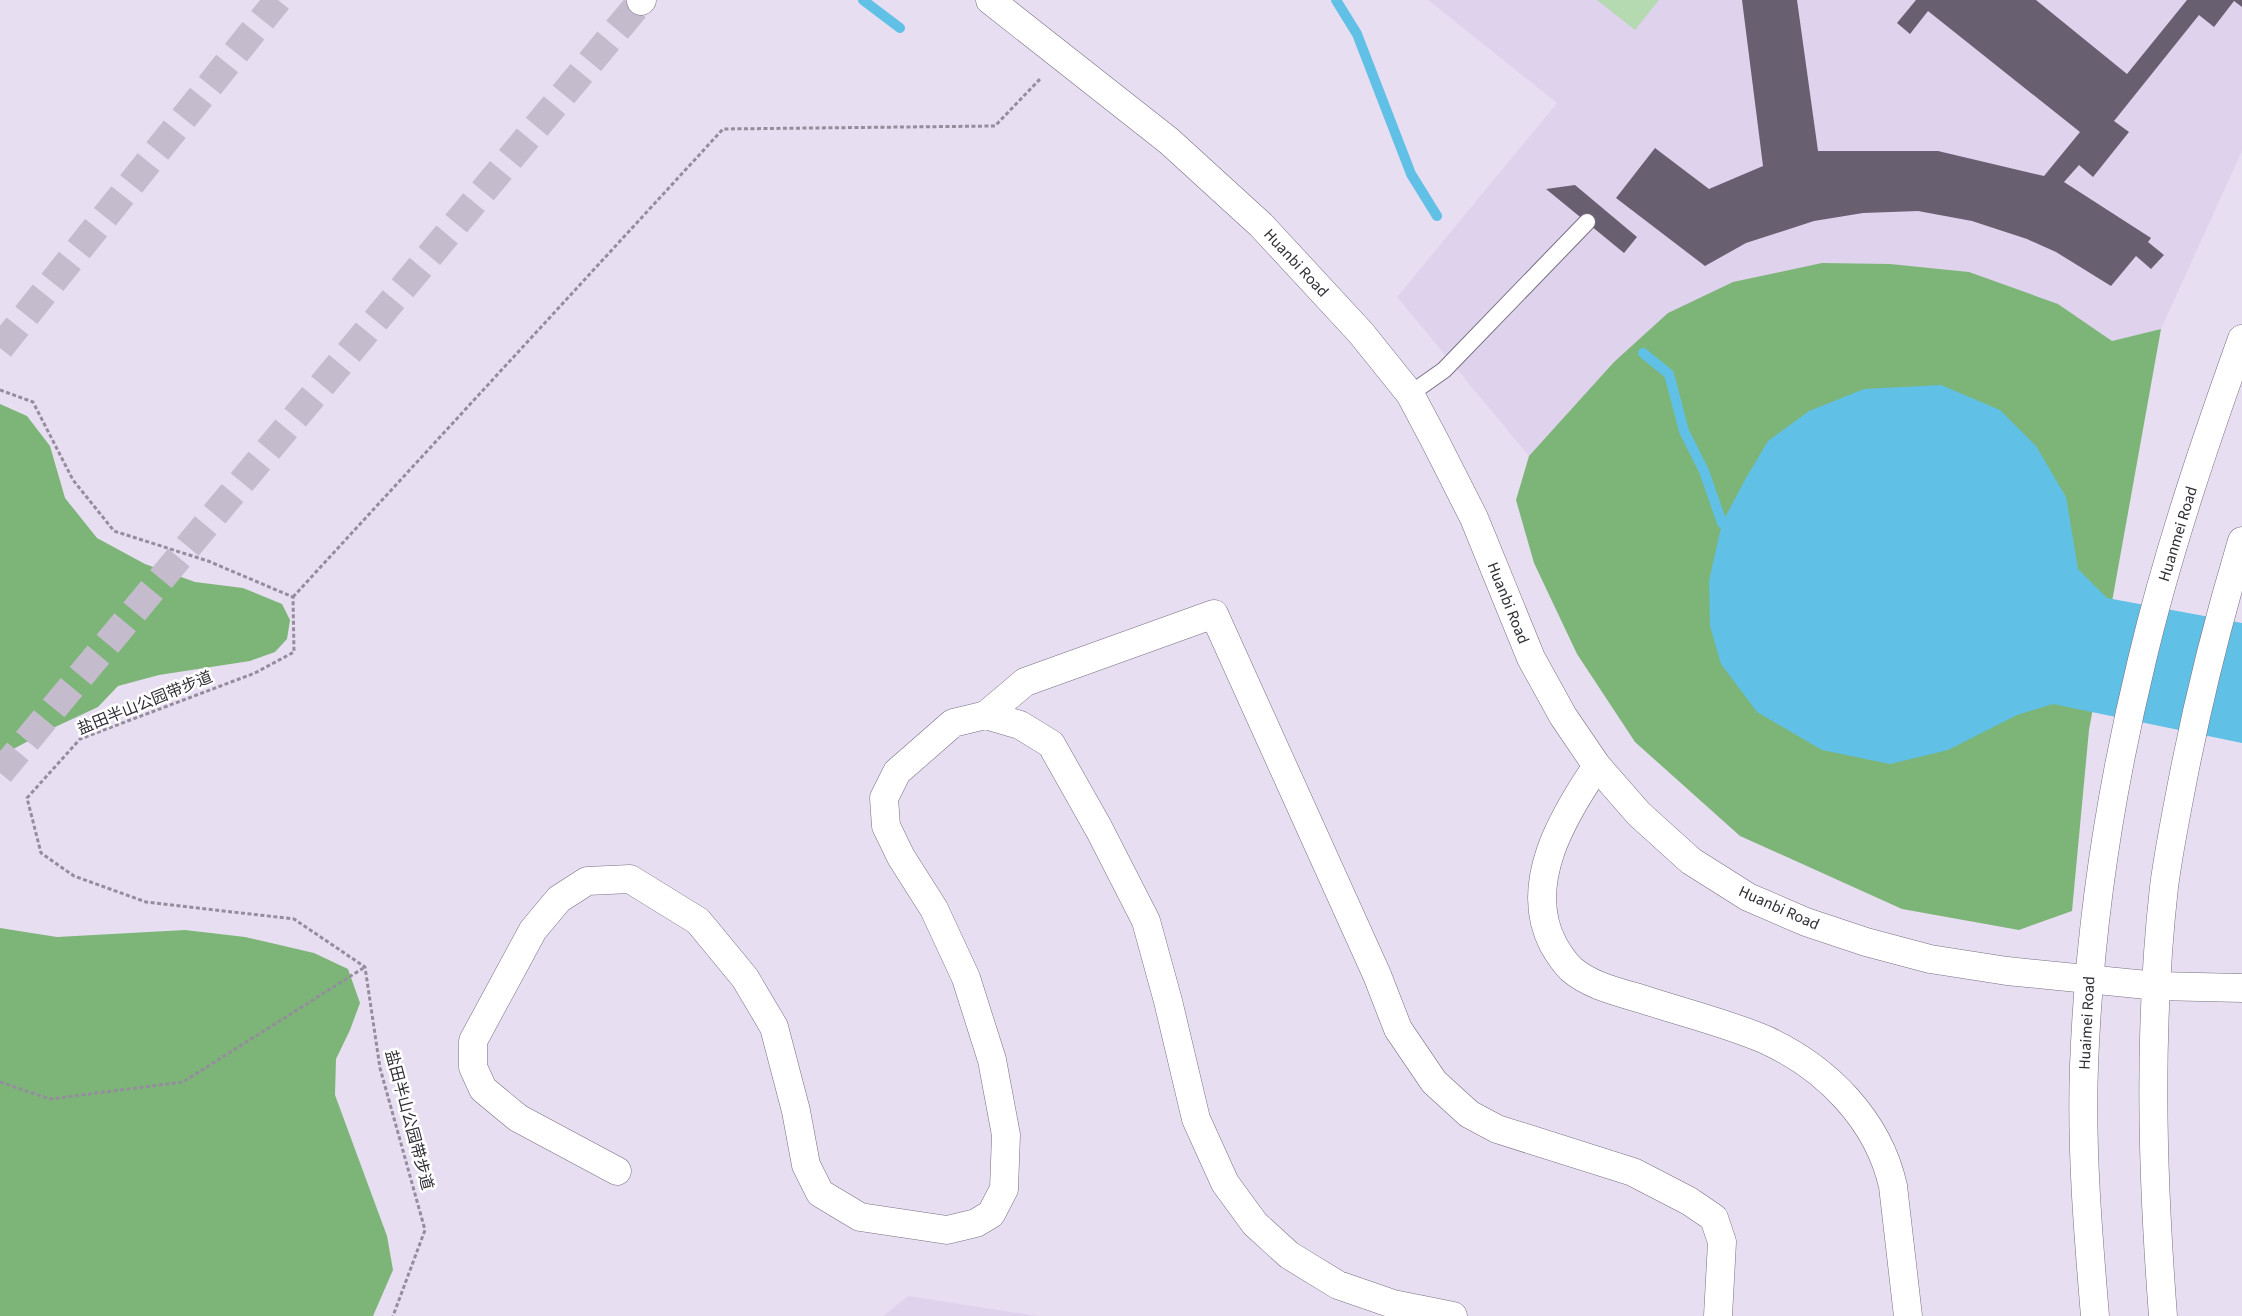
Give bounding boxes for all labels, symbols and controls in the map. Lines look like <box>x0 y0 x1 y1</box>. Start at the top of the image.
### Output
street label: Huanbi Road <box>1259 224 1333 302</box>
street label: Huanmei Road <box>2153 484 2203 584</box>
street label: Huanbi Road <box>1482 559 1534 647</box>
street label: 盐田半山公园带步道 <box>74 666 216 740</box>
street label: Huanbi Road <box>1735 880 1823 936</box>
street label: Huaimei Road <box>2074 976 2100 1070</box>
street label: 盐田半山公园带步道 <box>380 1048 438 1192</box>

